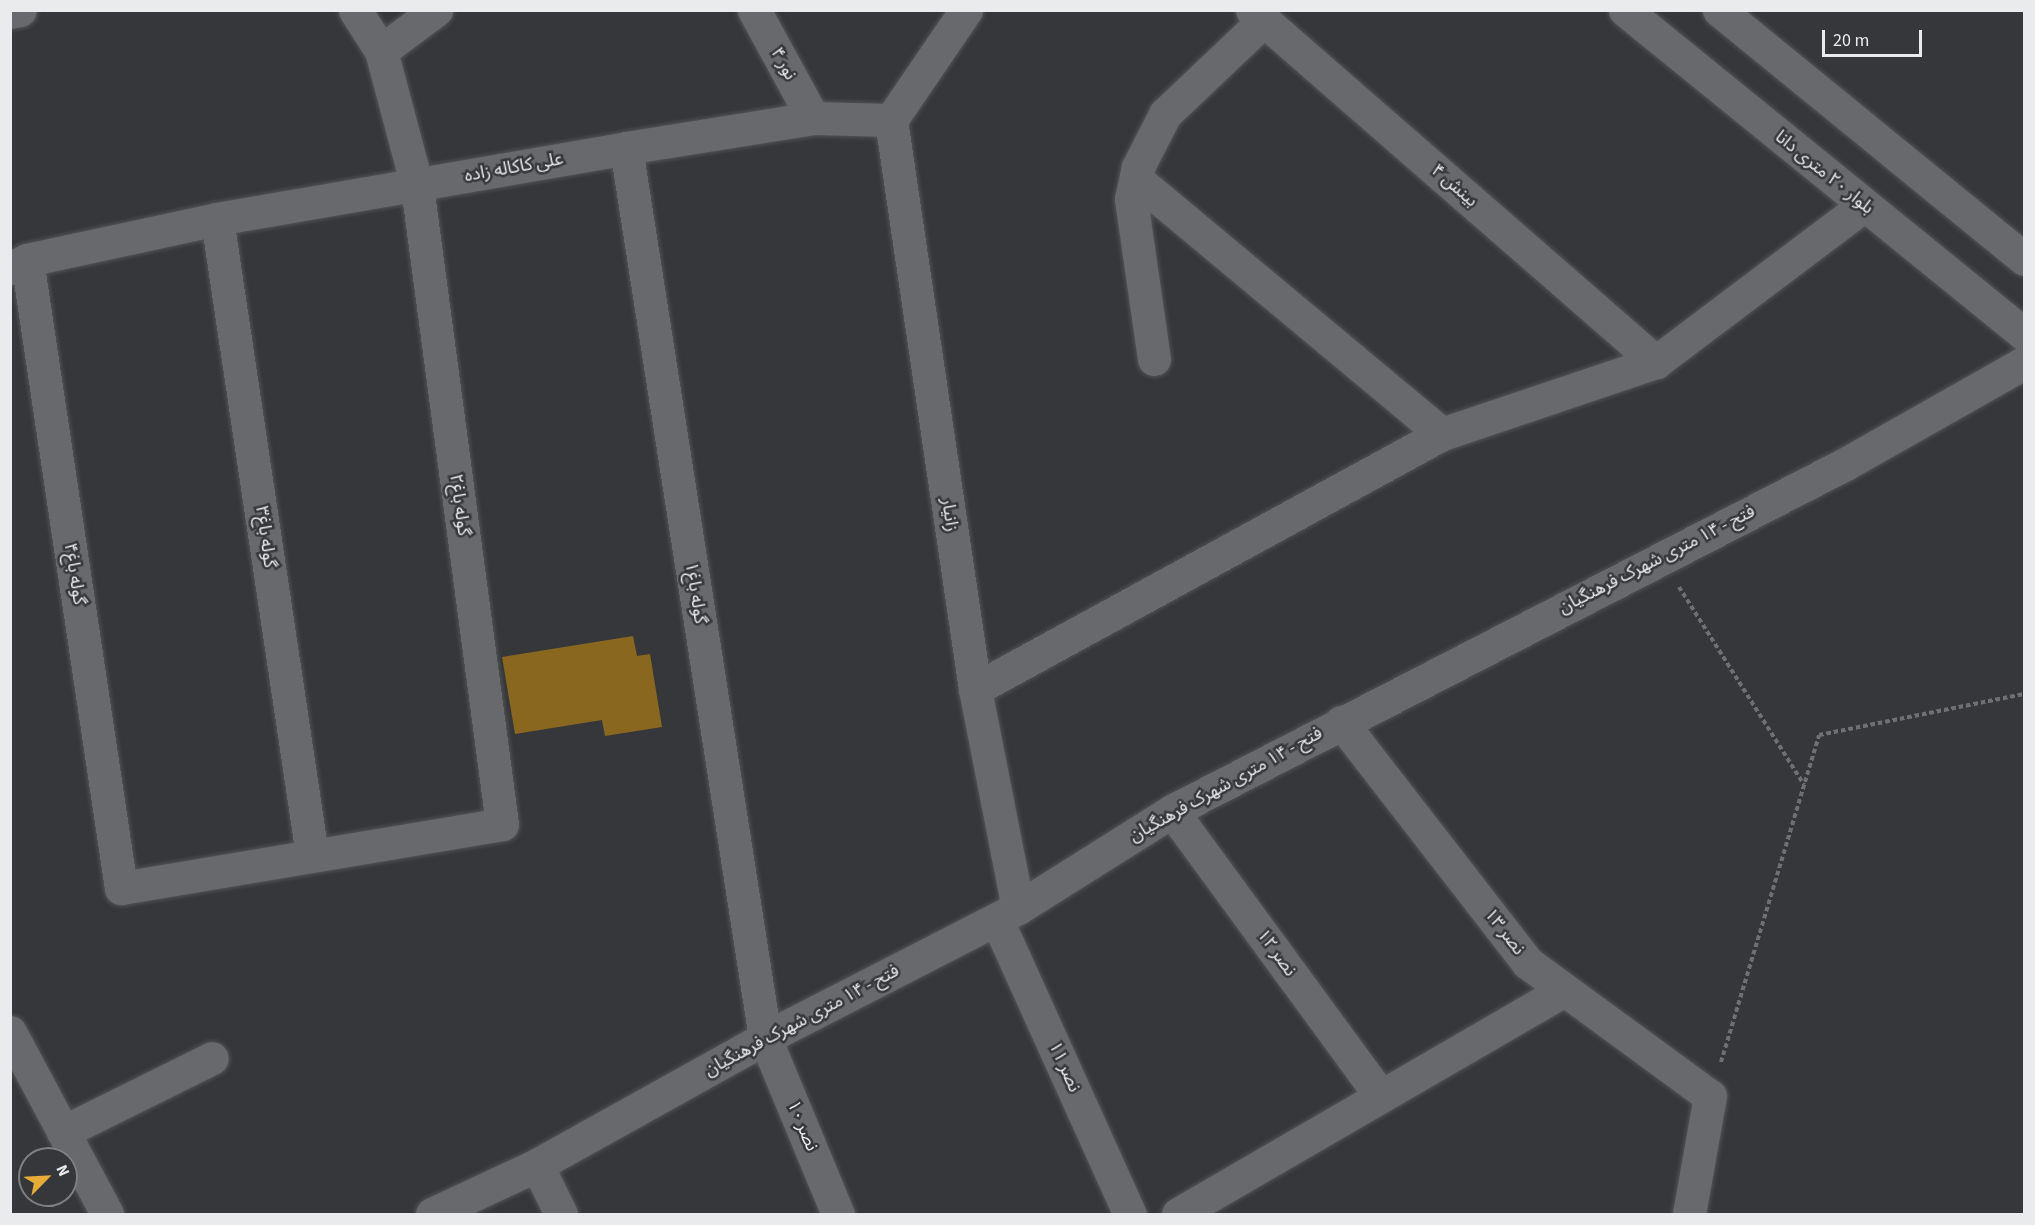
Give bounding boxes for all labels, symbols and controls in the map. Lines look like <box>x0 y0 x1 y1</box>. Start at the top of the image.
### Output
scale bar <box>1825 18 1926 56</box>
text: 20 m <box>1833 28 1869 53</box>
street label: نور ۴ <box>765 44 801 84</box>
street label: بلوار ۲۰ متری دانا <box>1770 127 1878 219</box>
street label: علی کاکاله زاده <box>463 149 565 187</box>
street label: بینش ۴ <box>1426 160 1482 212</box>
street label: گوله باغ۲ <box>444 473 474 537</box>
street label: زانیار <box>936 497 962 533</box>
street label: فتح - ۱۴ متری شهرک فرهنگیان <box>1555 501 1759 619</box>
street label: گوله باغ۳ <box>250 505 280 569</box>
street label: گوله باغ۴ <box>58 541 90 607</box>
street label: گوله باغ۱ <box>679 560 711 626</box>
street label: فتح - ۱۴ متری شهرک فرهنگیان <box>1126 723 1326 847</box>
street label: نصر ۱۳ <box>1479 904 1529 960</box>
street label: نصر ۱۲ <box>1252 925 1300 981</box>
street label: فتح - ۱۴ متری شهرک فرهنگیان <box>701 960 903 1082</box>
street label: نصر ۱۱ <box>1043 1038 1085 1096</box>
street label: نصر ۱۰ <box>782 1097 822 1155</box>
north arrow <box>18 1147 78 1207</box>
text: N <box>50 1161 75 1180</box>

